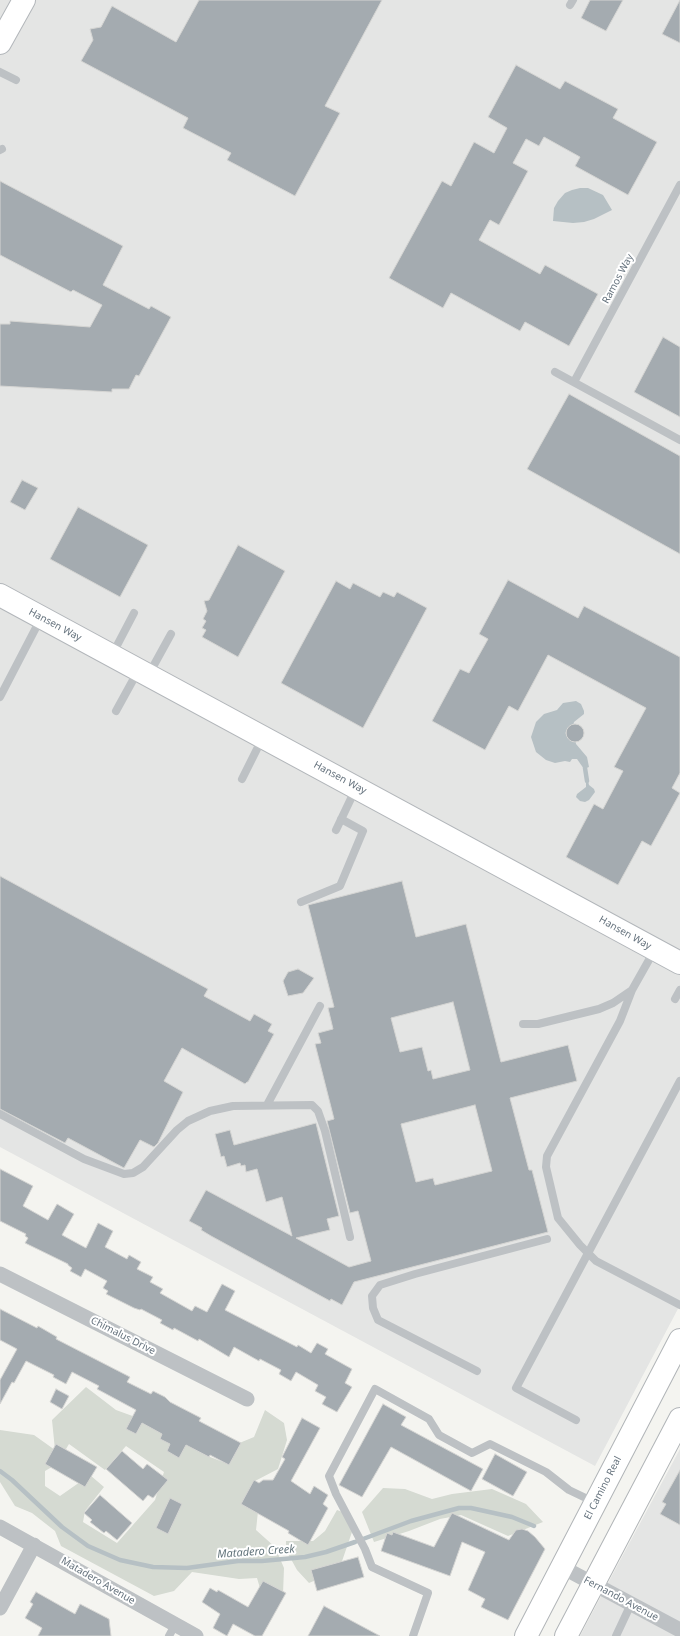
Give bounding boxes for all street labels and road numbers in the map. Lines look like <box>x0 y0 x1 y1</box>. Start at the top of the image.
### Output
street label: Ramos Way <box>600 252 636 306</box>
street label: Hansen Way <box>26 606 84 644</box>
street label: Hansen Way <box>311 759 369 797</box>
street label: Hansen Way <box>597 914 653 952</box>
street label: Chimalus Drive <box>89 1315 157 1357</box>
street label: El Camino Real <box>582 1454 624 1522</box>
street label: Matadero Avenue <box>59 1555 137 1607</box>
street label: Fernando Avenue <box>582 1574 660 1624</box>

